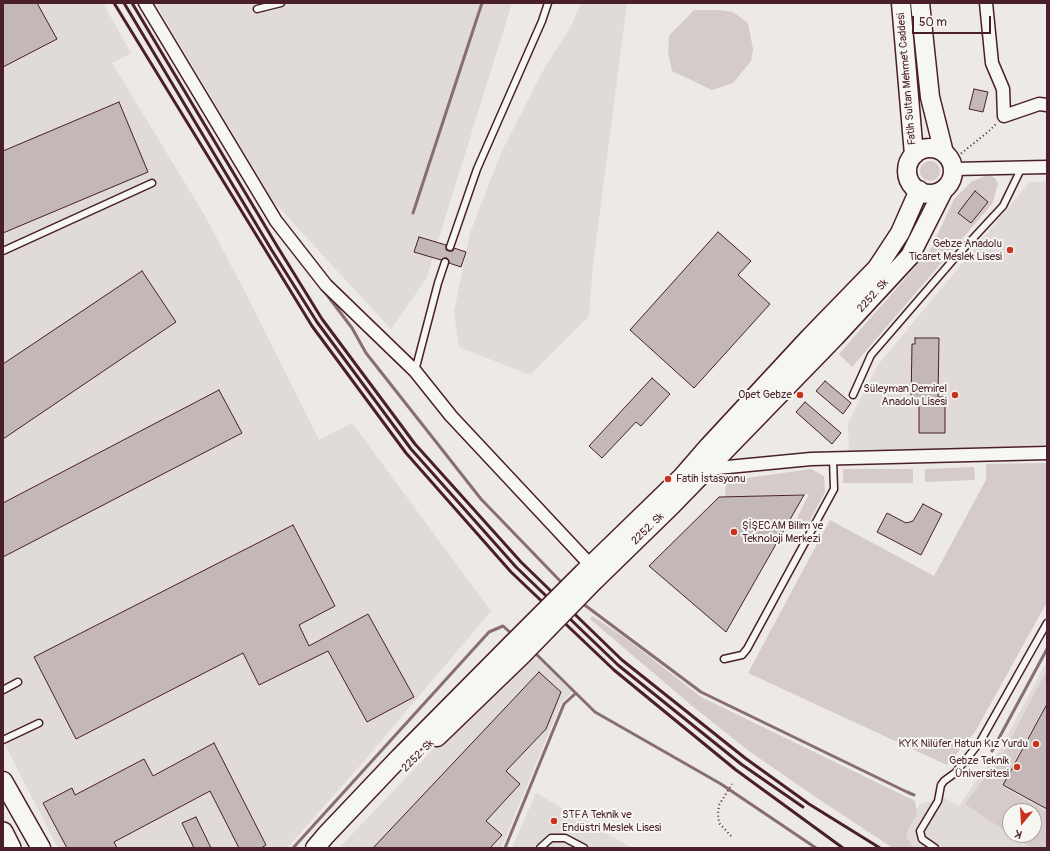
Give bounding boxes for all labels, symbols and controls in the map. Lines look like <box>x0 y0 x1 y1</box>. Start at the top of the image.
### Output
scale bar <box>914 8 993 34</box>
street label: Fatih Sultan Mehmet Caddesi <box>895 12 919 146</box>
text: 50 m <box>919 15 947 30</box>
place label: Gebze Anadolu Ticaret Meslek Lisesi <box>909 237 1002 263</box>
marker: Gebze Anadolu Ticaret Meslek Lisesi <box>1005 245 1015 255</box>
street label: 2252. Sk <box>855 277 891 315</box>
place label: Süleyman Demirel Anadolu Lisesi <box>863 382 947 408</box>
place label: Opet Gebze <box>738 388 792 402</box>
marker: Opet Gebze <box>795 390 805 400</box>
marker: Süleyman Demirel Anadolu Lisesi <box>950 390 960 400</box>
place label: Fatih İstasyonu <box>676 472 745 486</box>
marker: Fatih İstasyonu <box>663 474 673 484</box>
street label: 2252. Sk <box>629 510 667 548</box>
place label: ŞİŞECAM Bilim ve Teknoloji Merkezi <box>742 519 823 545</box>
marker: ŞİŞECAM Bilim ve Teknoloji Merkezi <box>729 527 739 537</box>
street label: 2252. Sk <box>399 737 437 775</box>
place label: KYK Nilüfer Hatun Kız Yurdu <box>898 737 1028 751</box>
marker: KYK Nilüfer Hatun Kız Yurdu <box>1031 739 1041 749</box>
place label: Gebze Teknik Üniversitesi <box>949 754 1009 780</box>
marker: Gebze Teknik Üniversitesi <box>1012 762 1022 772</box>
north arrow <box>1002 803 1042 843</box>
place label: STFA Teknik ve Endüstri Meslek Lisesi <box>562 808 661 834</box>
marker: STFA Teknik ve Endüstri Meslek Lisesi <box>549 816 559 826</box>
text: K <box>1013 827 1024 841</box>

